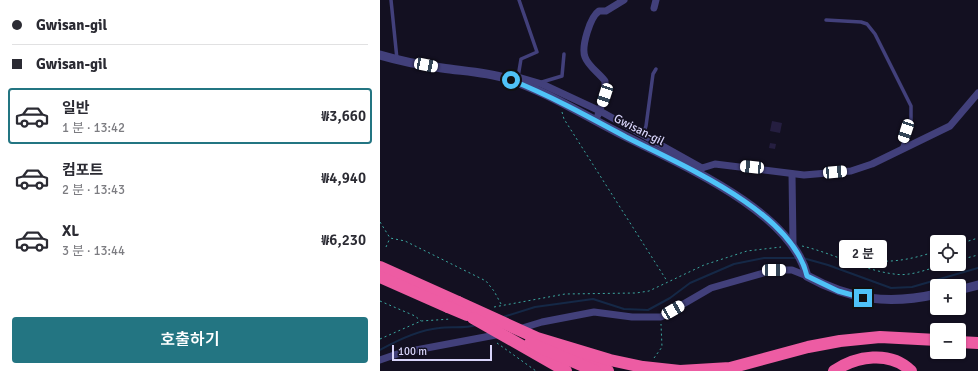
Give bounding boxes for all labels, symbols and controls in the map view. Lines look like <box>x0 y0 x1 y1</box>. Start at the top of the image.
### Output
text: Gwisan-gil <box>36 16 107 34</box>
text: Gwisan-gil <box>36 55 107 73</box>
car <box>413 57 439 73</box>
route start <box>502 71 520 89</box>
car <box>596 82 614 108</box>
icon: car <box>14 98 50 134</box>
text: 일반 <box>62 99 90 117</box>
text: ₩3,660 <box>321 107 366 125</box>
street label: Gwisan-gil <box>611 111 667 149</box>
car <box>897 118 915 144</box>
text: 1 분 · 13:42 <box>62 120 125 136</box>
icon: car <box>14 160 50 196</box>
car <box>739 160 765 174</box>
text: 컴포트 <box>62 161 103 179</box>
car <box>823 165 847 179</box>
text: ₩4,940 <box>321 169 366 187</box>
text: 2 분 · 13:43 <box>62 182 125 198</box>
icon: car <box>14 222 50 258</box>
text: XL <box>62 222 79 240</box>
text: ₩6,230 <box>321 231 366 249</box>
map controls <box>930 235 966 359</box>
button: locate <box>930 235 966 271</box>
callout: 2 분 <box>839 240 887 268</box>
text: 3 분 · 13:44 <box>62 243 125 259</box>
text: 2 분 <box>852 246 874 262</box>
car <box>762 264 786 276</box>
button: + <box>930 279 966 315</box>
route end <box>854 289 872 307</box>
car <box>660 299 686 321</box>
button: 호출하기 <box>12 317 368 363</box>
button: − <box>930 323 966 359</box>
scale bar <box>392 343 492 362</box>
text: 100 m <box>398 345 427 358</box>

